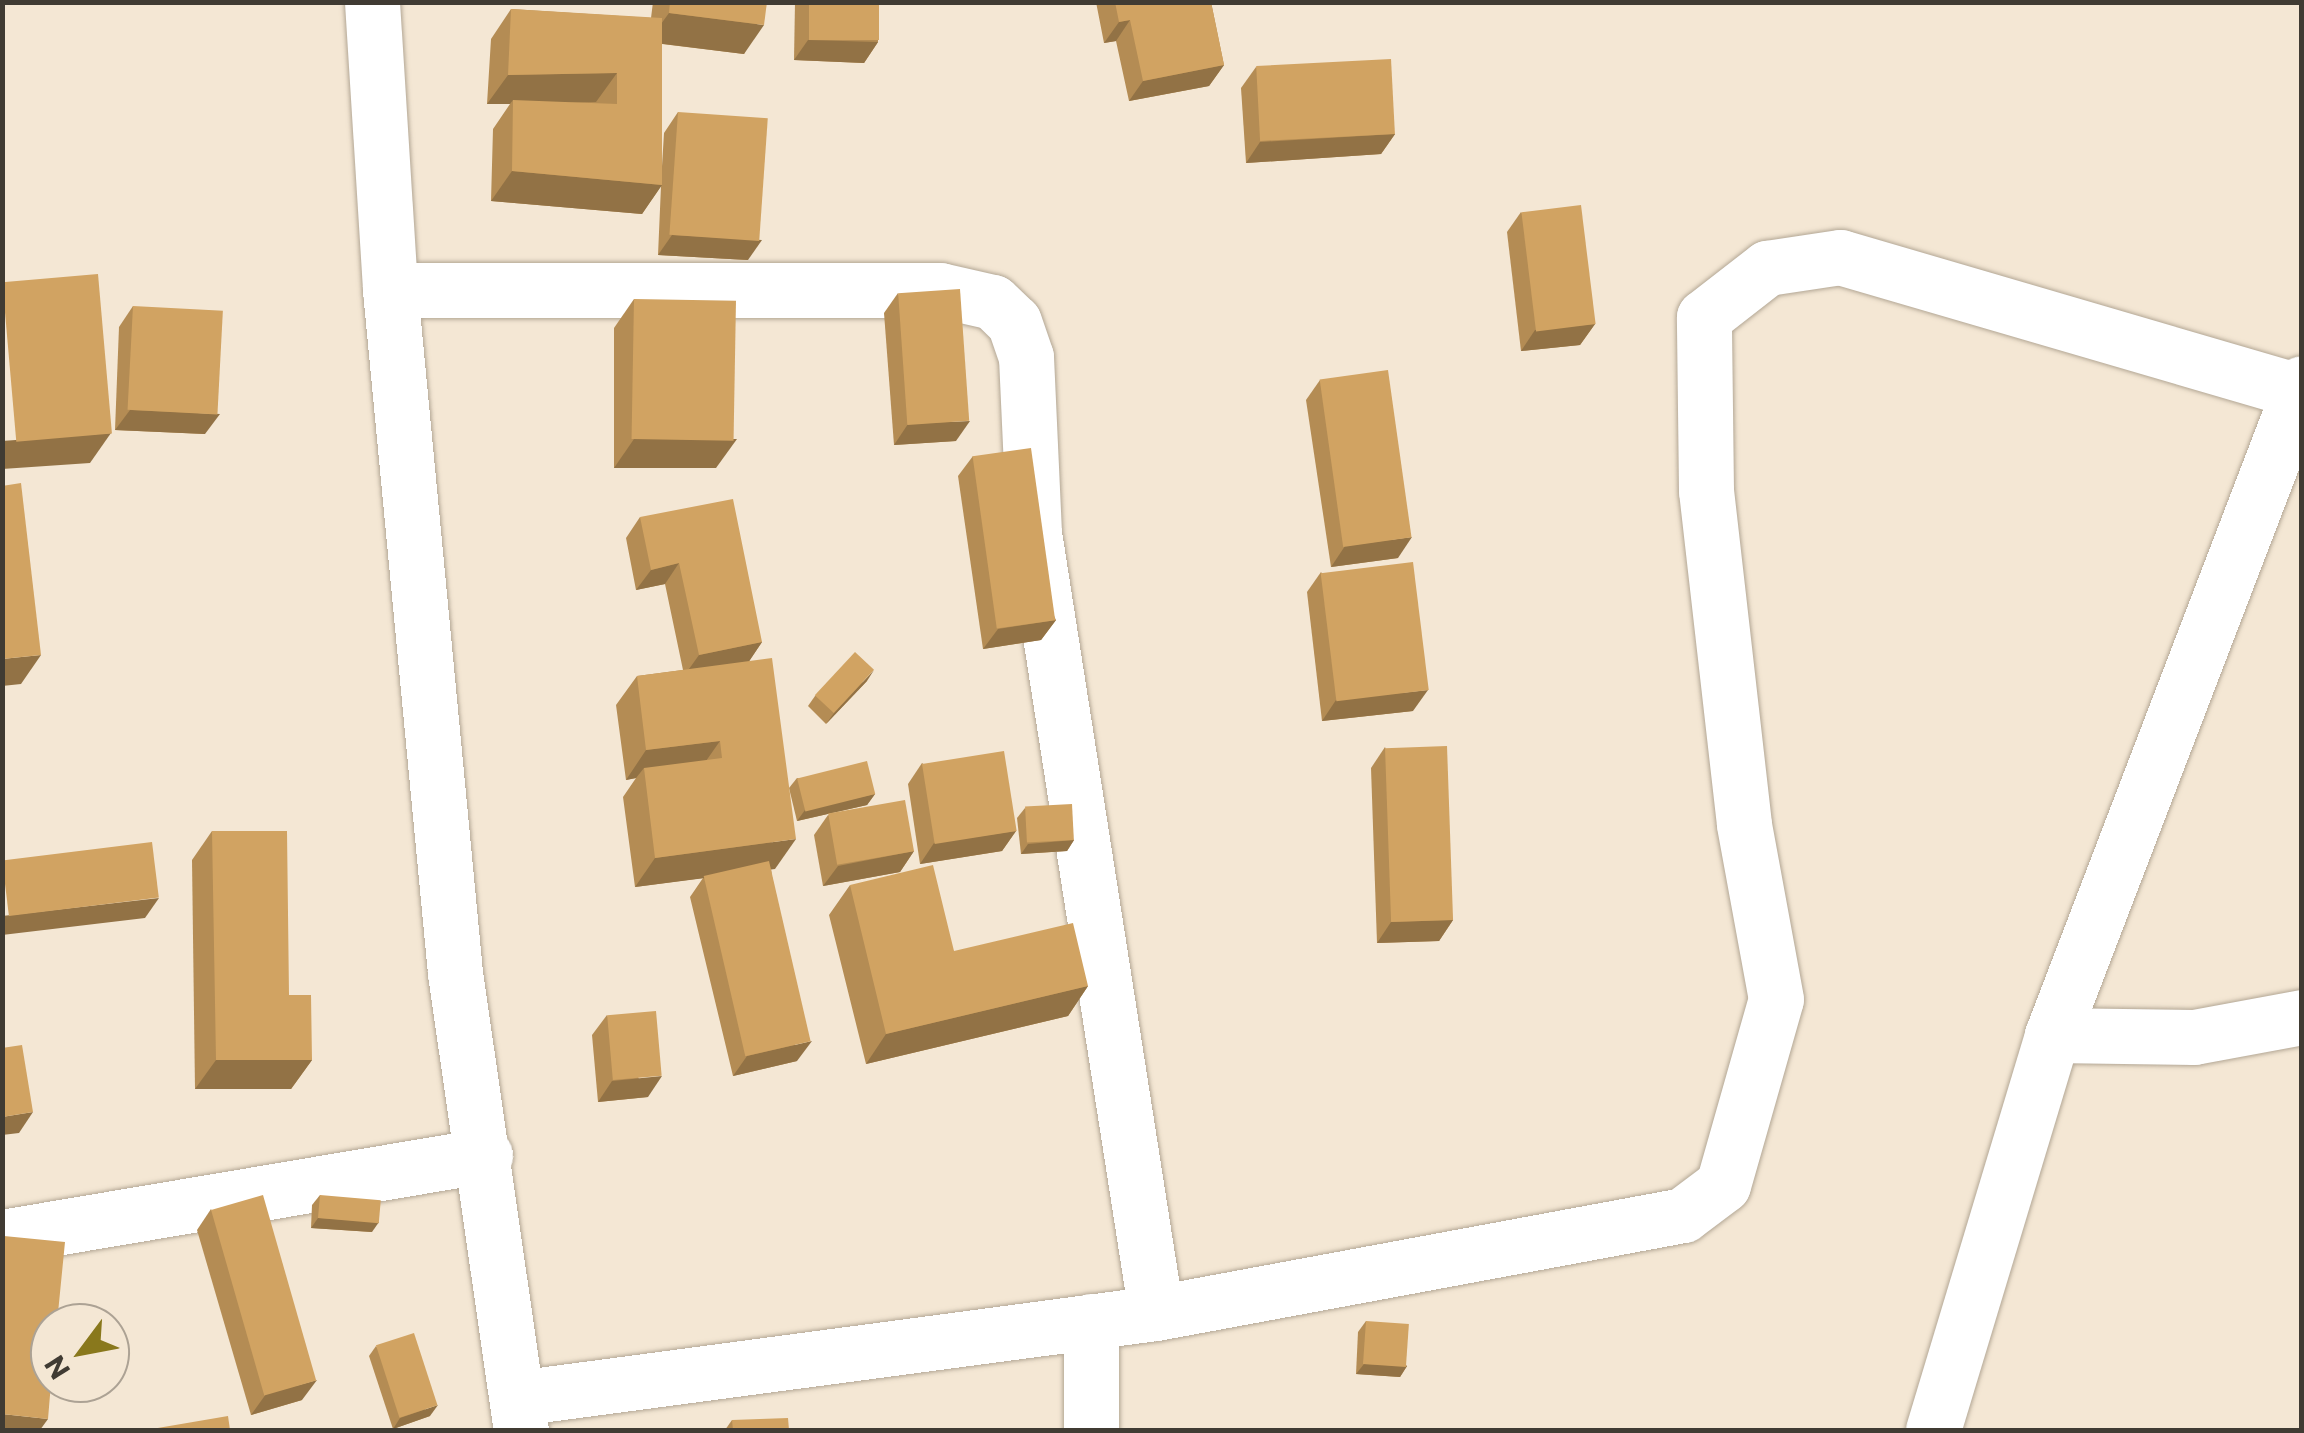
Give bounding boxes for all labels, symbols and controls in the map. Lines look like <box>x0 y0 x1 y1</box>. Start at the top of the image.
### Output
north arrow <box>30 1303 130 1403</box>
text: N <box>36 1350 76 1386</box>

